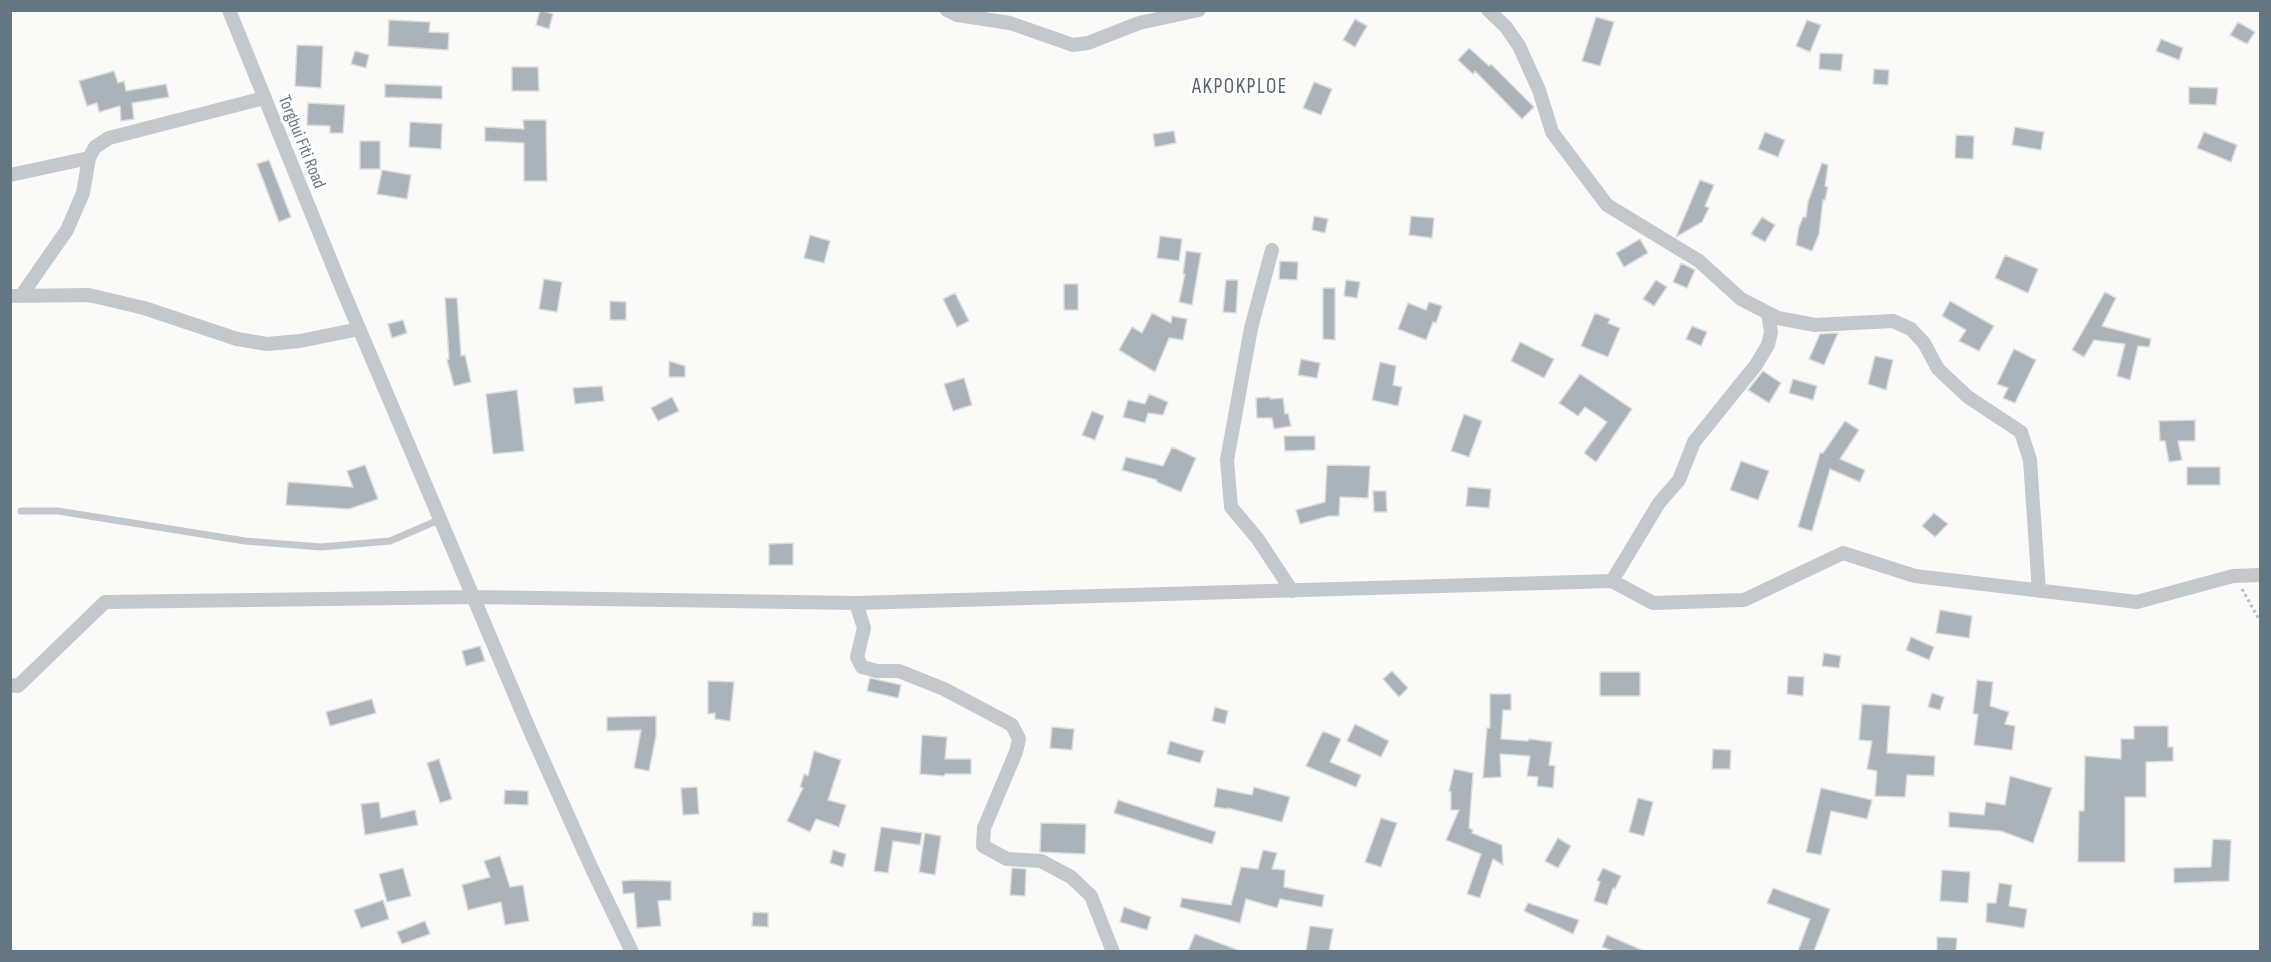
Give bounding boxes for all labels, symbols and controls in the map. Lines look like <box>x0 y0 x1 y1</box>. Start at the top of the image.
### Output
district label: AKPOKPLOE <box>1192 75 1288 101</box>
street label: Torgbui Fiti Road <box>272 92 330 192</box>

